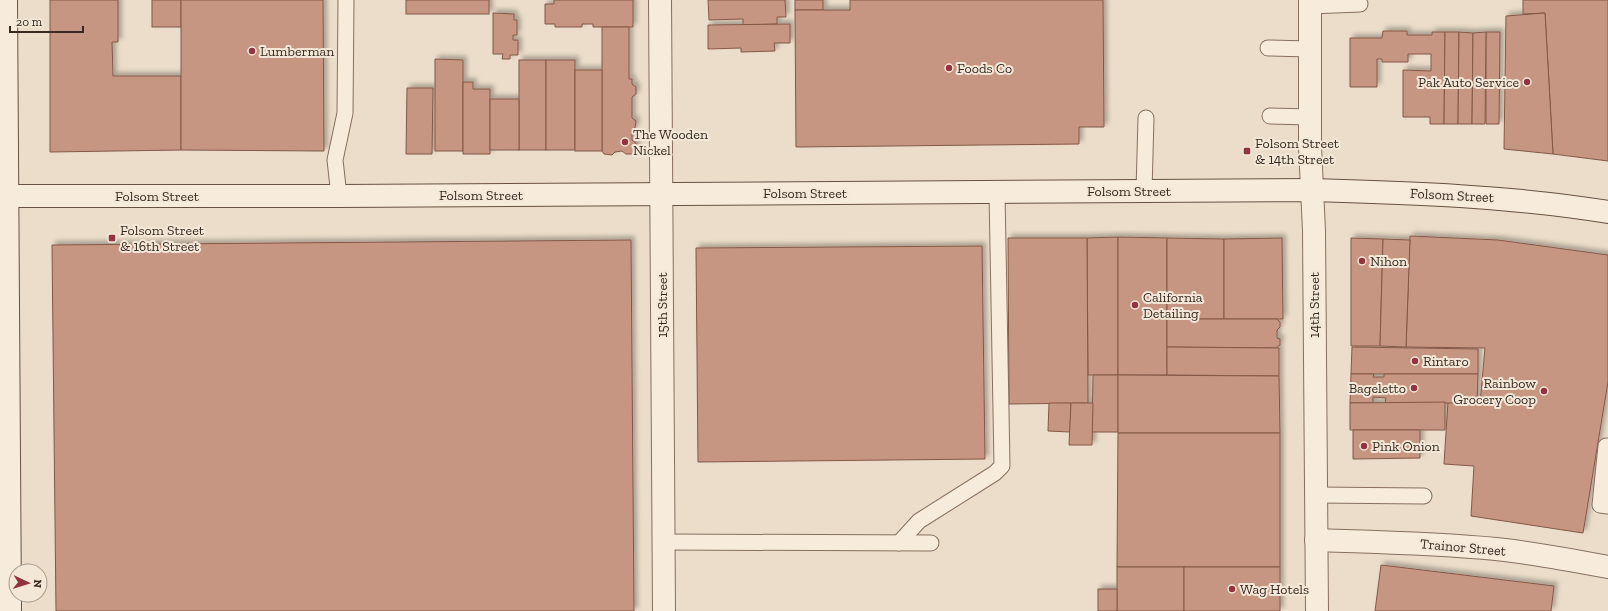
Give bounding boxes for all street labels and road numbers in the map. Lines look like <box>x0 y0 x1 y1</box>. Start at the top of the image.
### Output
street label: Folsom Street <box>1087 183 1172 200</box>
street label: Folsom Street <box>763 185 848 202</box>
street label: Folsom Street <box>1410 185 1495 206</box>
street label: Folsom Street <box>439 187 524 204</box>
street label: Folsom Street <box>115 188 200 205</box>
street label: 15th Street <box>654 271 671 338</box>
street label: 14th Street <box>1306 271 1323 338</box>
street label: Trainor Street <box>1419 535 1507 560</box>

